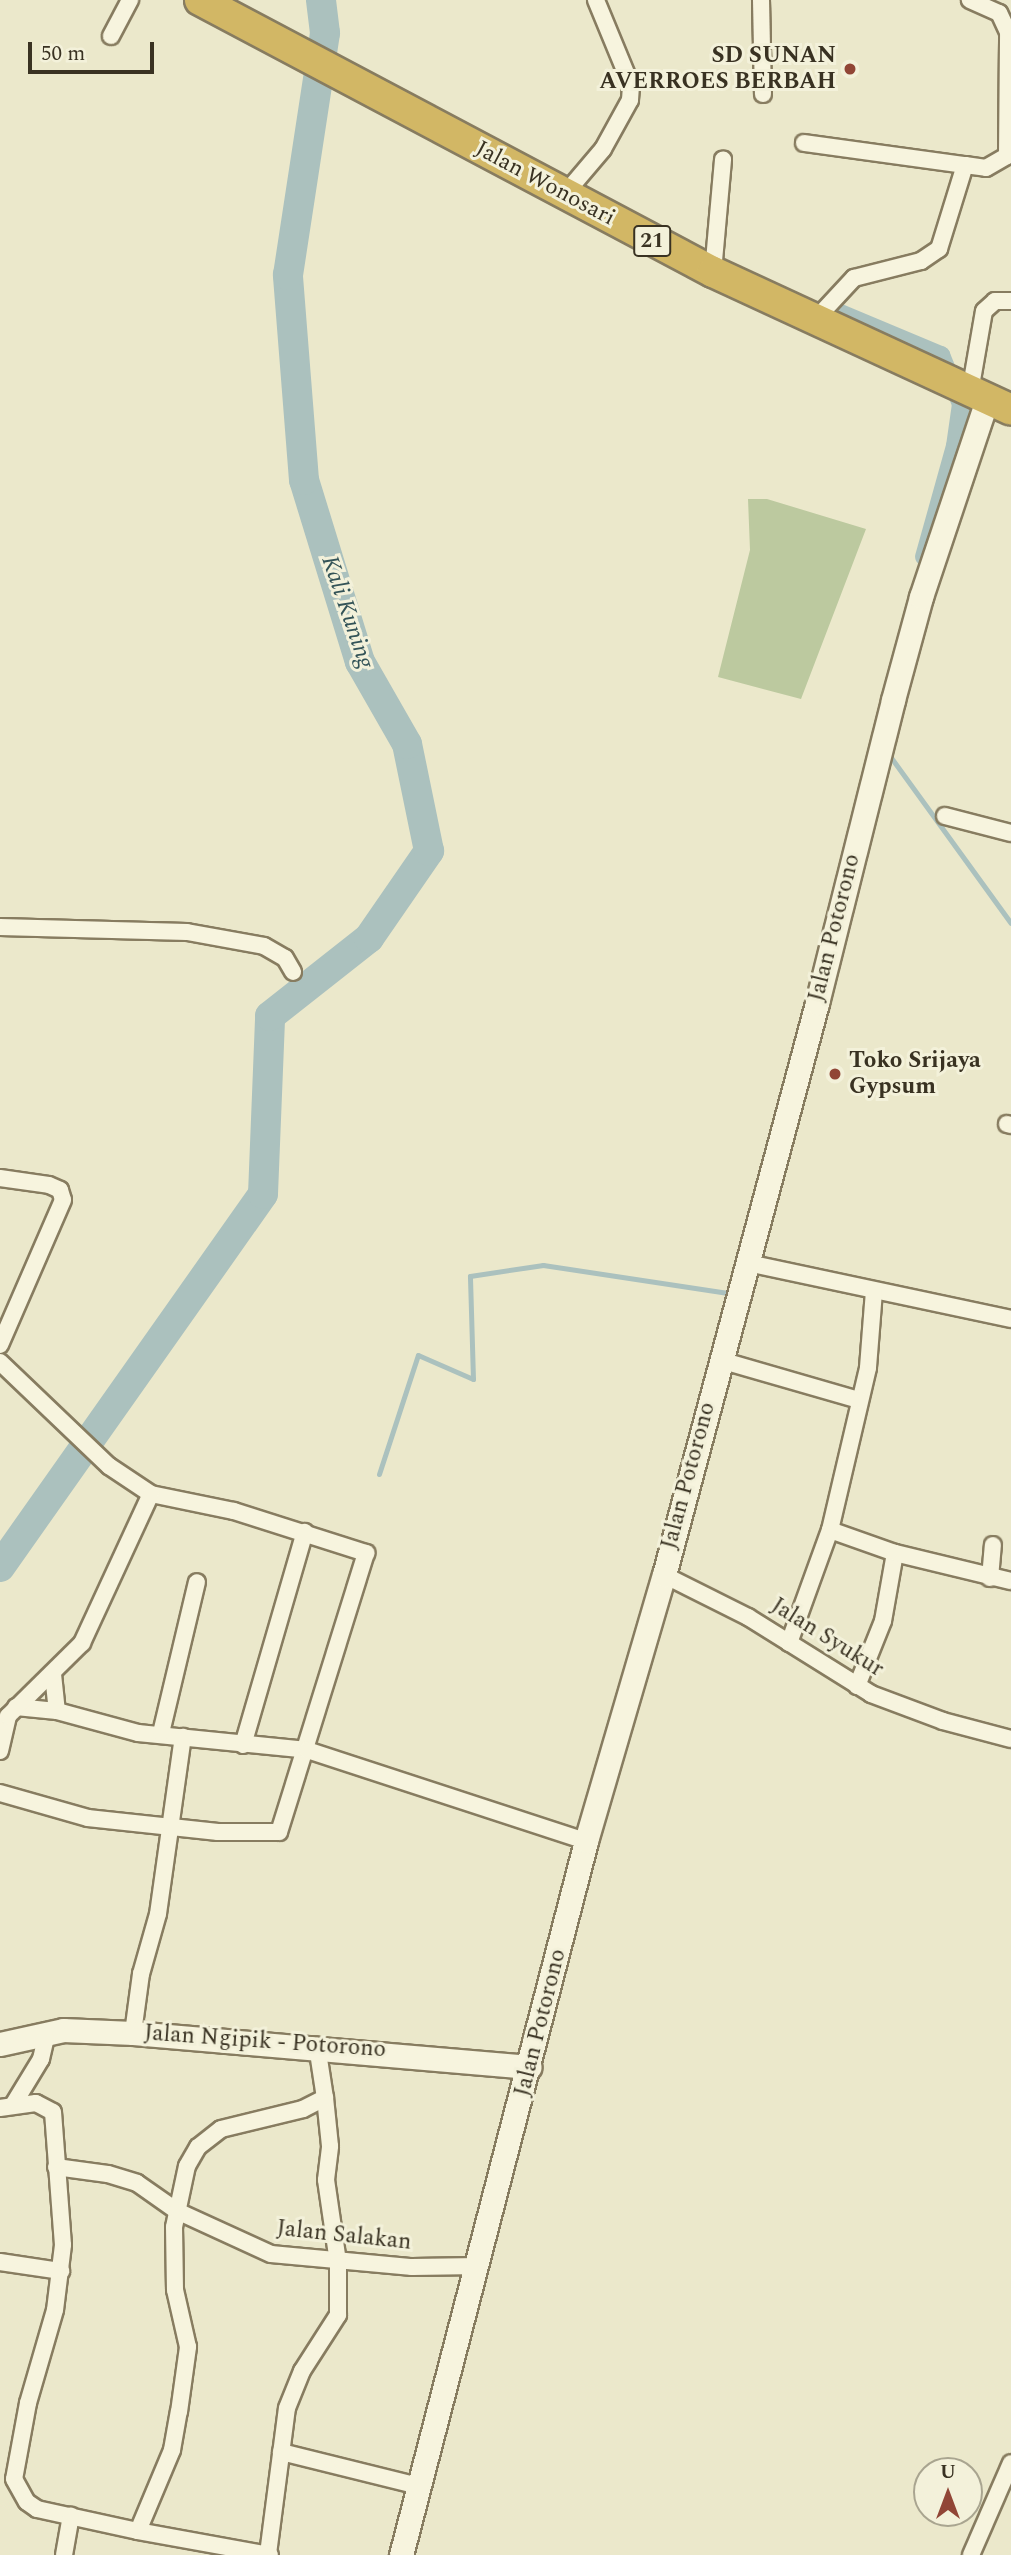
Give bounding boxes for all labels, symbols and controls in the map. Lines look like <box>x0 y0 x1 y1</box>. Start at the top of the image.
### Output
scale bar <box>32 28 158 72</box>
text: 50 m <box>41 38 85 70</box>
place label: SD SUNAN AVERROES BERBAH <box>599 42 836 96</box>
marker: SD SUNAN AVERROES BERBAH <box>842 61 858 77</box>
street label: Jalan Wonosari <box>470 136 620 232</box>
road number: 21 <box>633 224 671 258</box>
water label: Kali Kuning <box>314 552 380 672</box>
street label: Jalan Potorono <box>803 851 867 1005</box>
place label: Toko Srijaya Gypsum <box>849 1047 981 1101</box>
marker: Toko Srijaya Gypsum <box>827 1066 843 1082</box>
street label: Jalan Potorono <box>656 1399 722 1553</box>
street label: Jalan Syukur <box>765 1592 889 1684</box>
street label: Jalan Potorono <box>509 1946 573 2100</box>
street label: Jalan Ngipik - Potorono <box>143 2020 387 2064</box>
street label: Jalan Salakan <box>275 2215 413 2257</box>
north arrow <box>913 2457 983 2527</box>
text: U <box>940 2458 956 2487</box>

